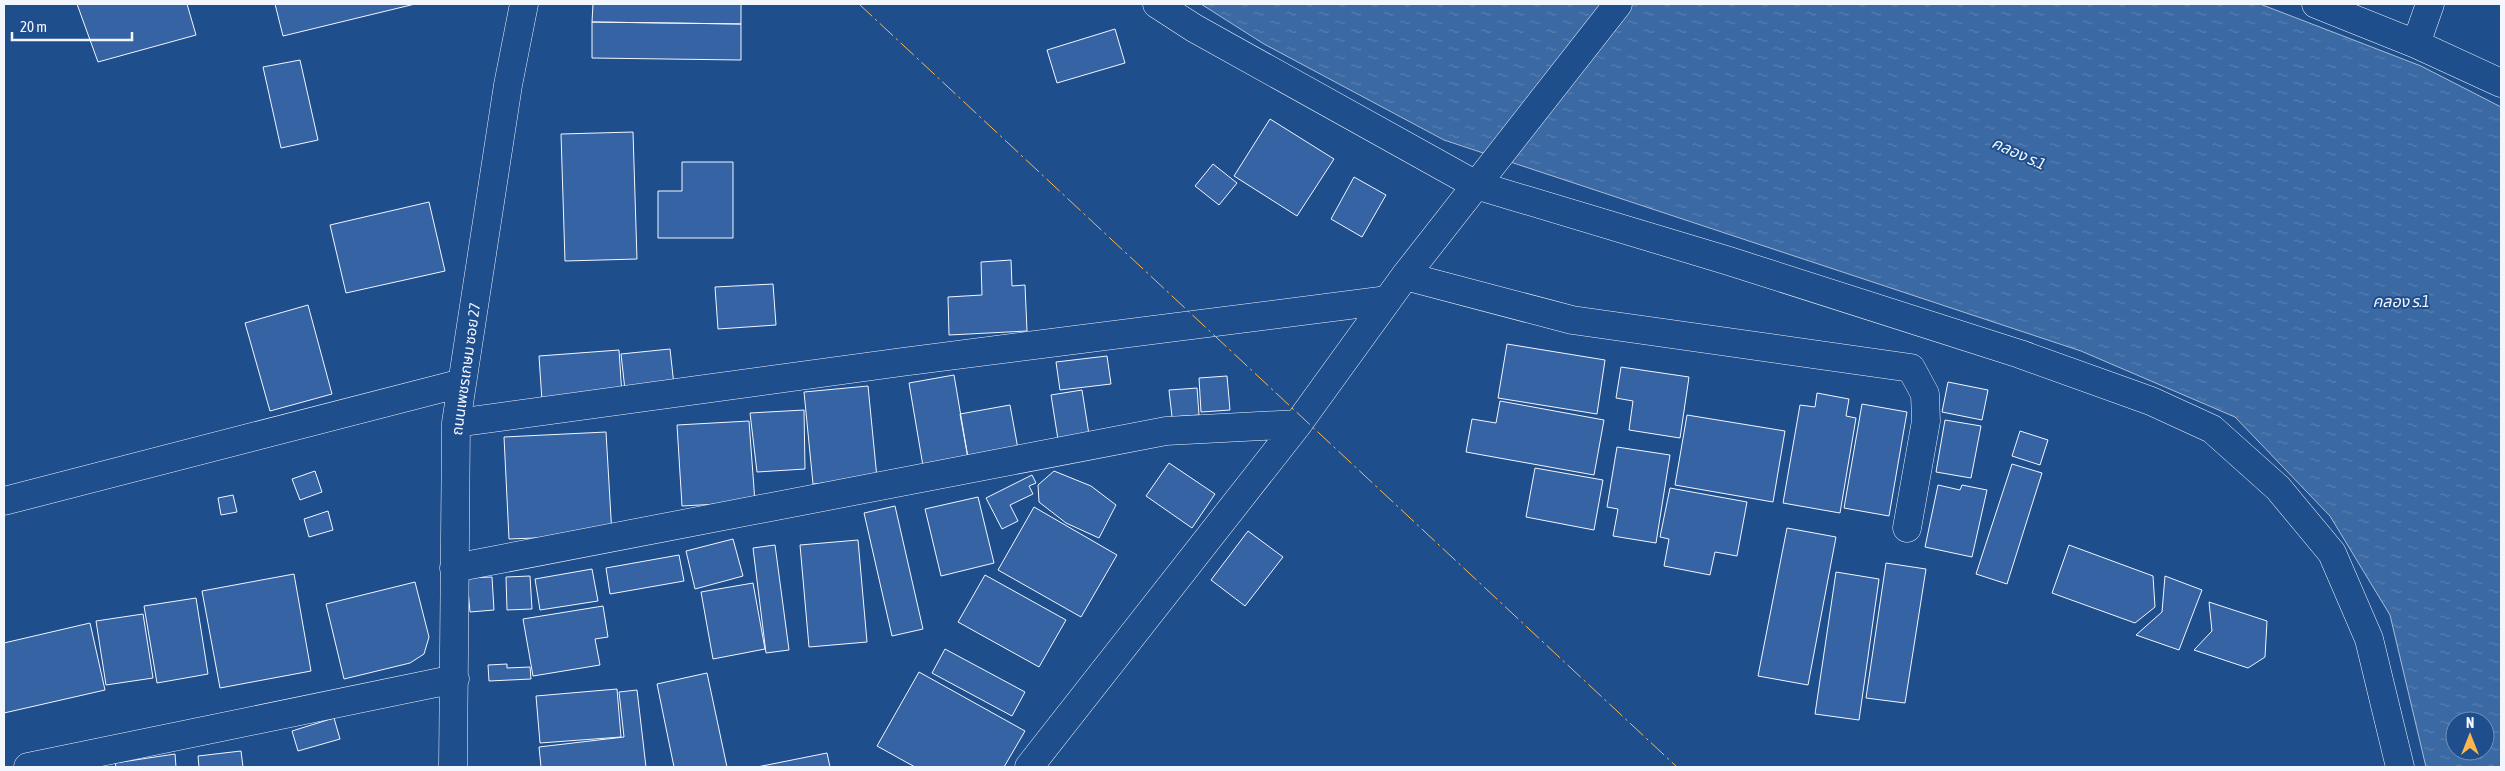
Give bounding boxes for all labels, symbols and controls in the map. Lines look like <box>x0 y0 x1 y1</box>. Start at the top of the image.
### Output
scale bar <box>12 10 132 42</box>
text: 20 m <box>20 18 47 35</box>
water label: คลอง ร.1 <box>1989 133 2049 173</box>
water label: คลอง ร.1 <box>2372 292 2430 310</box>
street label: ถนนเพชรเกษม ซอย 27 <box>448 301 483 436</box>
north arrow <box>2445 711 2495 761</box>
text: N <box>2466 715 2474 731</box>

